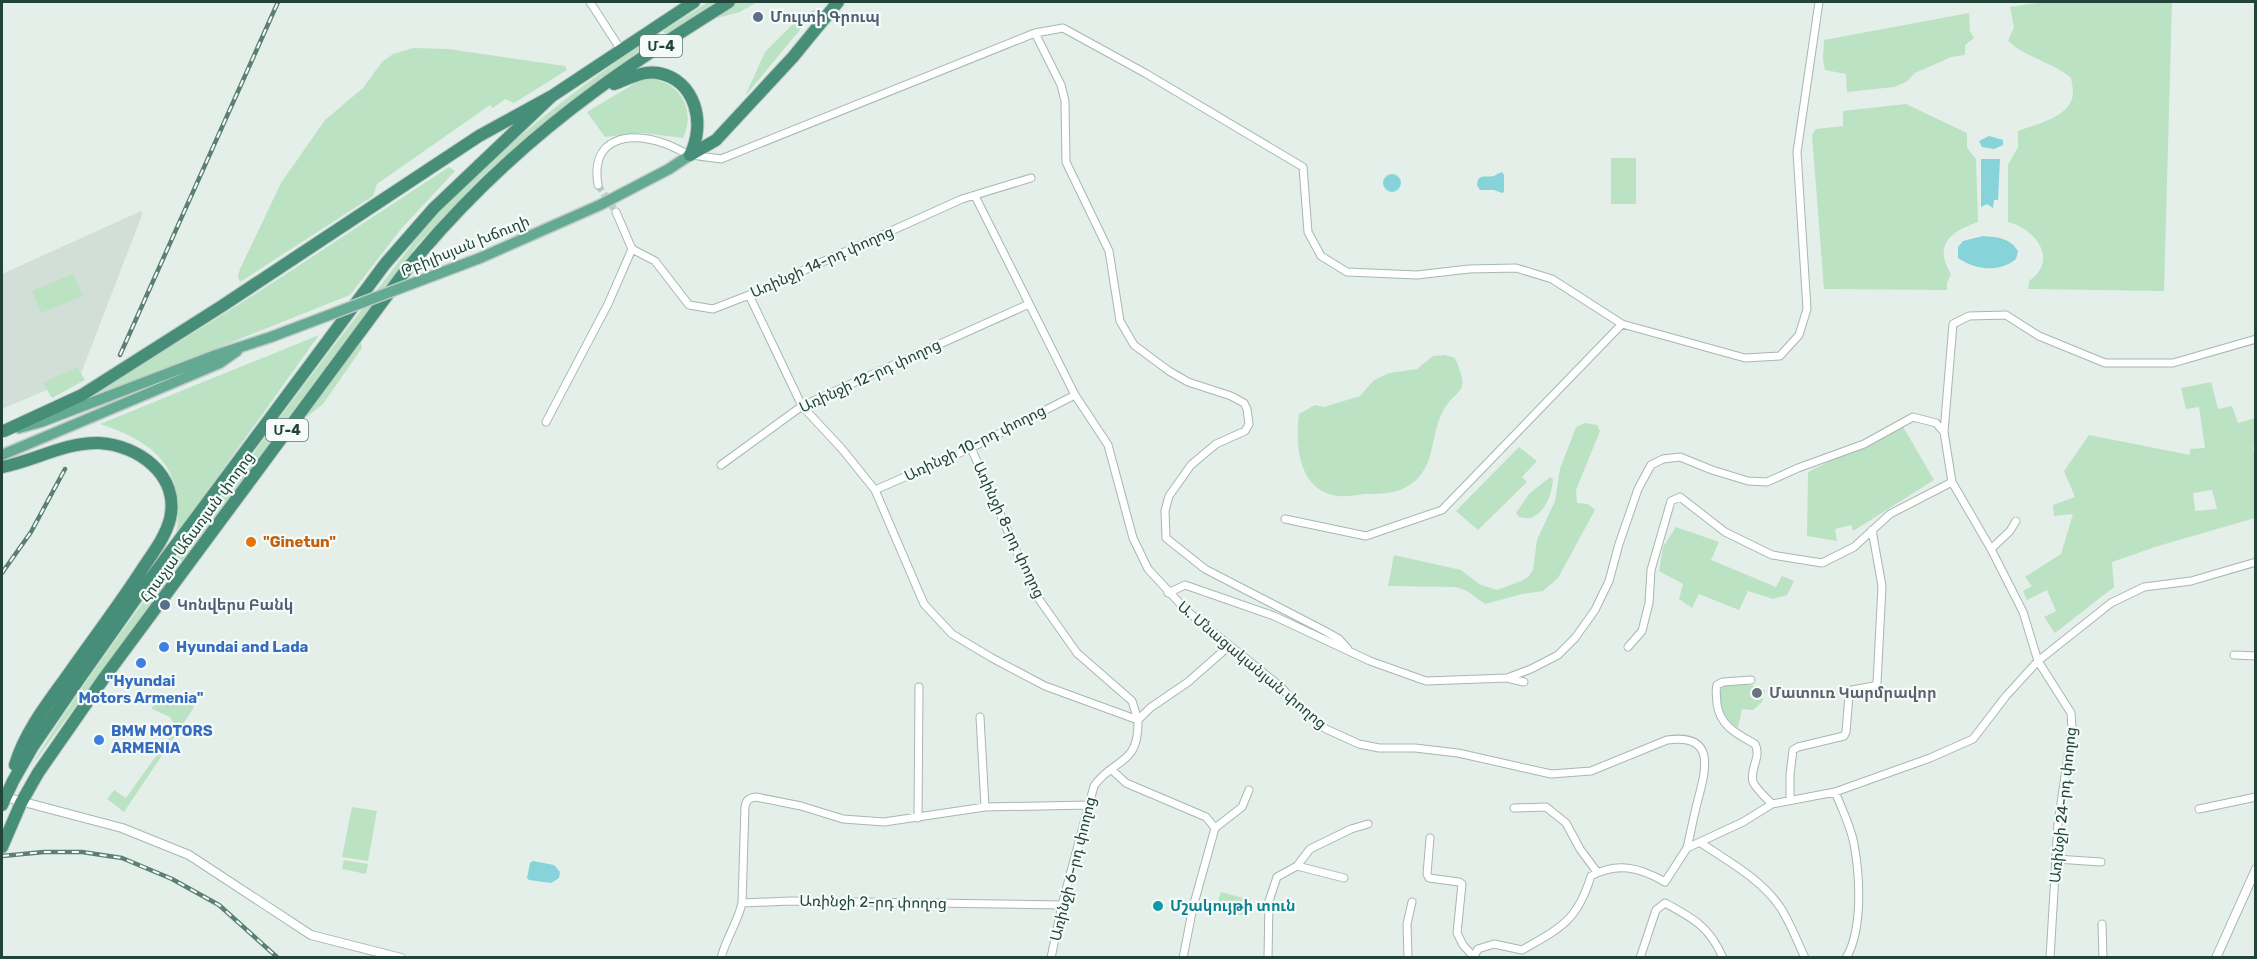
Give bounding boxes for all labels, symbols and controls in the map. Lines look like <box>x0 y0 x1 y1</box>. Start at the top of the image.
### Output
place label: Մուլտի Գրուպ <box>770 8 880 26</box>
marker: Մուլտի Գրուպ <box>751 10 765 24</box>
road number: Մ-4 <box>640 35 682 57</box>
street label: Թբիլիսյան խճուղի <box>398 212 532 280</box>
street label: Առինջի 14-րդ փողոց <box>748 222 896 302</box>
street label: Առինջի 12-րդ փողոց <box>796 335 944 417</box>
street label: Առինջի 10-րդ փողոց <box>901 401 1049 485</box>
road number: Մ-4 <box>266 419 308 441</box>
street label: Հրաչյա Աճառյան փողոց <box>136 448 258 606</box>
street label: Առինջի 8-րդ փողոց <box>969 459 1049 601</box>
place label: "Ginetun" <box>263 533 336 551</box>
marker: "Ginetun" <box>244 535 258 549</box>
place label: Կոնվերս Բանկ <box>177 596 293 614</box>
street label: Ա. Մնացականյան փողոց <box>1174 597 1330 733</box>
marker: Կոնվերս Բանկ <box>158 598 172 612</box>
place label: Hyundai and Lada <box>176 638 309 656</box>
marker: Hyundai and Lada <box>157 640 171 654</box>
marker: "Hyundai Motors Armenia" <box>134 656 148 670</box>
place label: "Hyundai Motors Armenia" <box>78 672 204 707</box>
place label: Մատուռ Կարմրավոր <box>1769 684 1937 702</box>
marker: Մատուռ Կարմրավոր <box>1750 686 1764 700</box>
place label: BMW MOTORS ARMENIA <box>111 722 213 757</box>
street label: Առինջի 24-րդ փողոց <box>2046 726 2080 884</box>
marker: BMW MOTORS ARMENIA <box>92 733 106 747</box>
street label: Առինջի 6-րդ փողոց <box>1046 795 1100 943</box>
street label: Առինջի 2-րդ փողոց <box>799 892 947 912</box>
place label: Մշակույթի տուն <box>1170 897 1296 915</box>
marker: Մշակույթի տուն <box>1151 899 1165 913</box>

